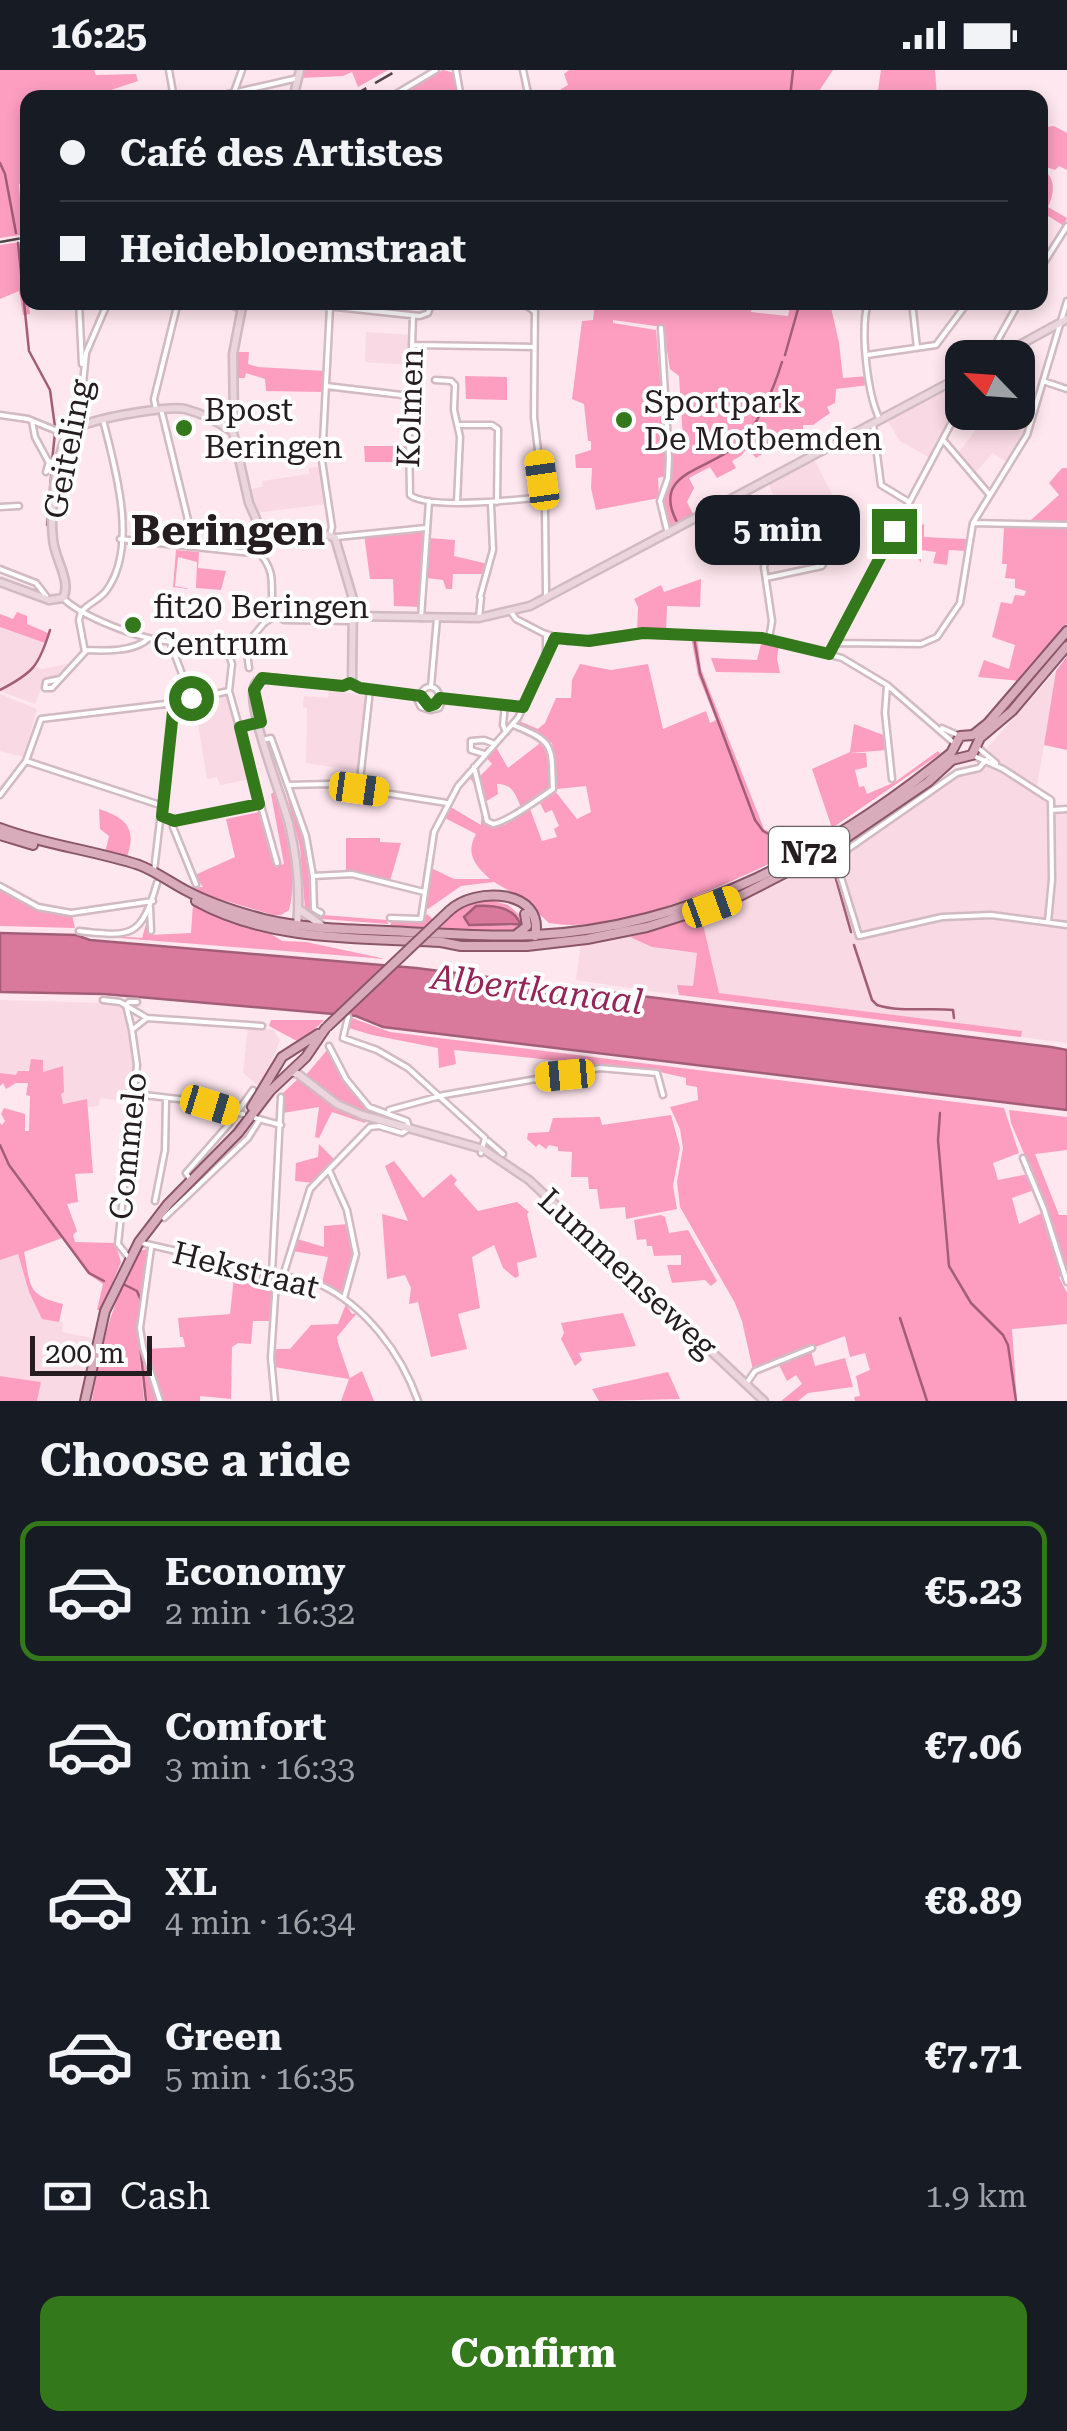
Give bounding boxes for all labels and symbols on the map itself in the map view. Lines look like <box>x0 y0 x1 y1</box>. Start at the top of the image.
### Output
north arrow <box>945 340 1035 430</box>
street label: Kolmen <box>389 348 431 468</box>
street label: Geiteling <box>36 375 100 522</box>
place label: Sportpark De Motbemden <box>644 383 882 458</box>
place label: Bpost Beringen <box>204 391 343 466</box>
marker: Sportpark De Motbemden <box>613 409 635 431</box>
marker: Bpost Beringen <box>173 417 195 439</box>
car <box>523 448 561 512</box>
callout: 5 min <box>694 496 859 566</box>
district label: Beringen <box>131 506 325 555</box>
route end <box>872 509 917 554</box>
place label: fit20 Beringen Centrum <box>153 588 369 663</box>
marker: fit20 Beringen Centrum <box>122 614 144 636</box>
route start <box>169 676 214 721</box>
car <box>327 770 391 808</box>
road number: N72 <box>769 827 849 877</box>
car <box>679 883 745 931</box>
water label: Albertkanaal <box>427 956 645 1023</box>
car <box>534 1057 596 1093</box>
street label: Commelo <box>101 1070 155 1222</box>
car <box>177 1082 243 1128</box>
street label: Lummenseweg <box>531 1181 726 1366</box>
street label: Hekstraat <box>169 1233 323 1307</box>
scale bar <box>30 1331 152 1376</box>

